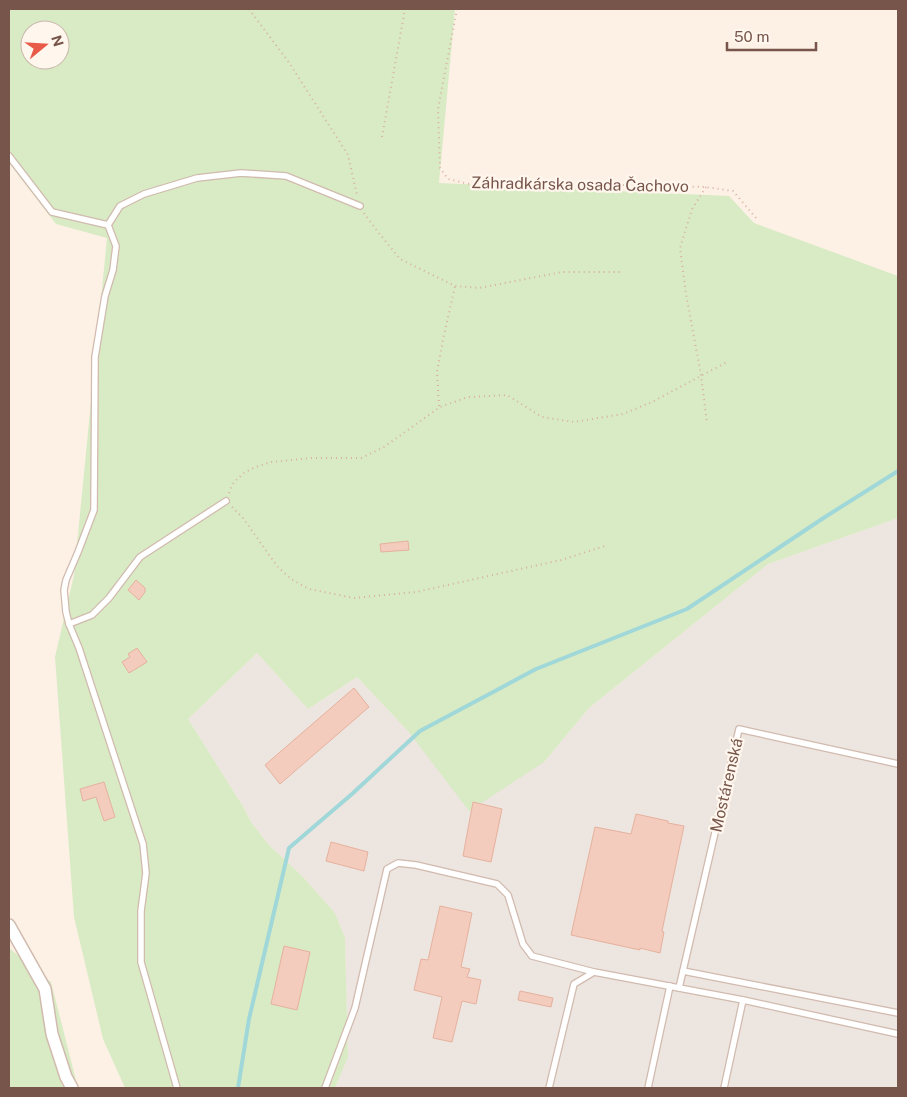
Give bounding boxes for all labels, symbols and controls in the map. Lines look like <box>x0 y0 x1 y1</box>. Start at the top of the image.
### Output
north arrow <box>20 20 70 70</box>
scale bar <box>727 20 816 52</box>
text: 50 m <box>734 28 769 45</box>
text: N <box>48 33 67 49</box>
street label: Záhradkárska osada Čachovo <box>471 172 689 196</box>
street label: Mostárenská <box>706 736 747 834</box>

